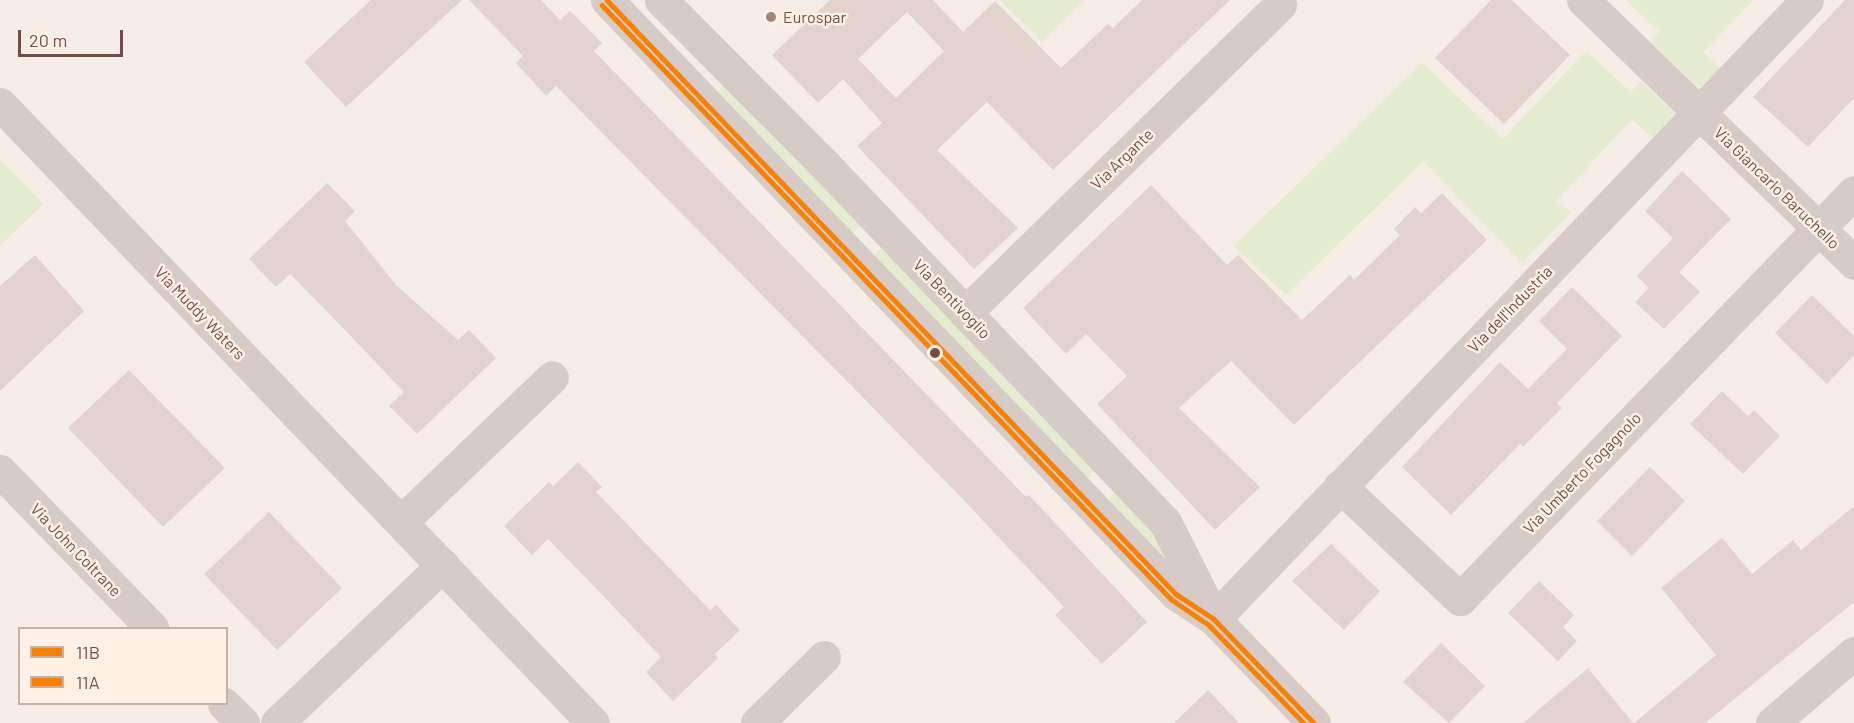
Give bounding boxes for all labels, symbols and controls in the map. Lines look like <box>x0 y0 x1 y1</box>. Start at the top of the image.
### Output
place label: Eurospar <box>783 7 846 27</box>
marker: Eurospar <box>764 10 778 24</box>
scale bar <box>21 18 126 56</box>
text: 20 m <box>29 29 67 51</box>
street label: Via Giancarlo Baruchello <box>1710 123 1844 253</box>
street label: Via Argante <box>1087 124 1157 194</box>
street label: Via Bentivoglio <box>909 255 995 343</box>
street label: Via Muddy Waters <box>151 262 249 364</box>
street label: Via dell'Industria <box>1464 262 1556 356</box>
unlabelled marker <box>929 347 941 359</box>
street label: Via Umberto Fogagnolo <box>1519 408 1645 538</box>
street label: Via John Coltrane <box>27 499 125 601</box>
legend <box>18 627 228 705</box>
text: 11B <box>76 641 100 663</box>
text: 11A <box>76 671 100 693</box>

